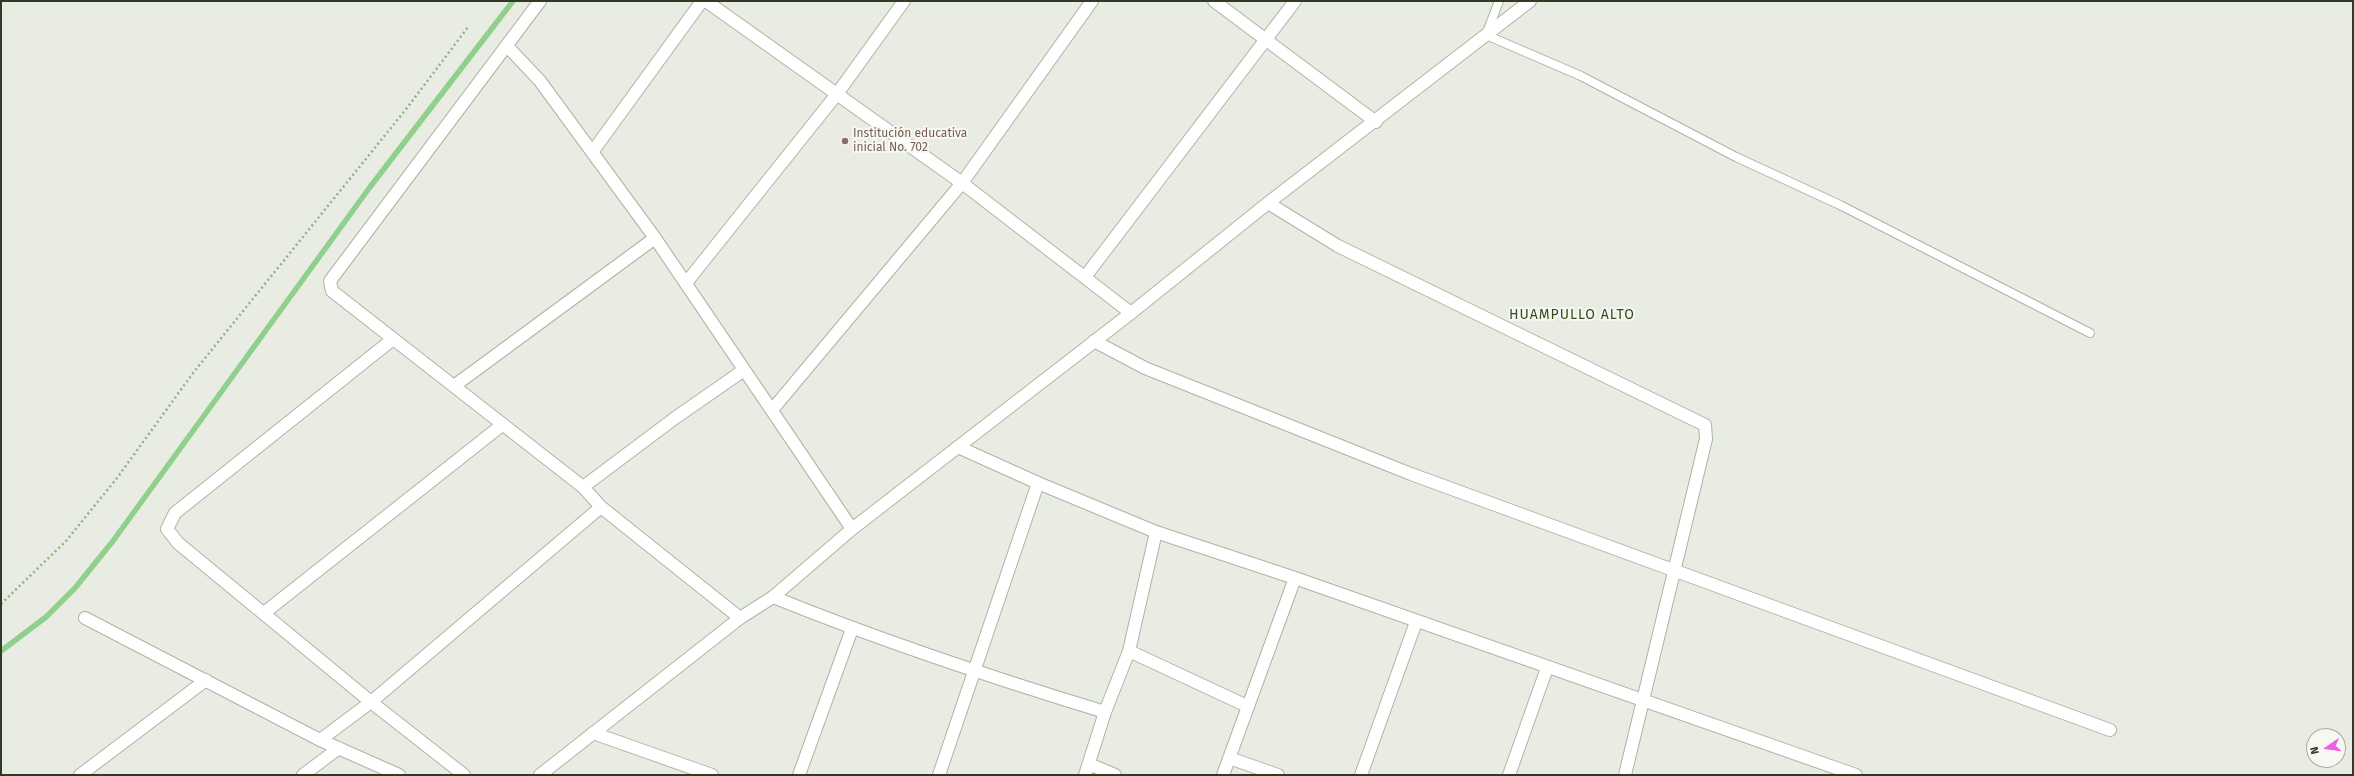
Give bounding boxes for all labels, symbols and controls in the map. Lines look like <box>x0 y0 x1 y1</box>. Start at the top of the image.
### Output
place label: Institución educativa inicial No. 702 <box>853 127 967 155</box>
marker: Institución educativa inicial No. 702 <box>840 136 850 146</box>
district label: HUAMPULLO ALTO <box>1509 307 1635 323</box>
north arrow <box>2306 728 2346 768</box>
text: N <box>2308 746 2322 756</box>

